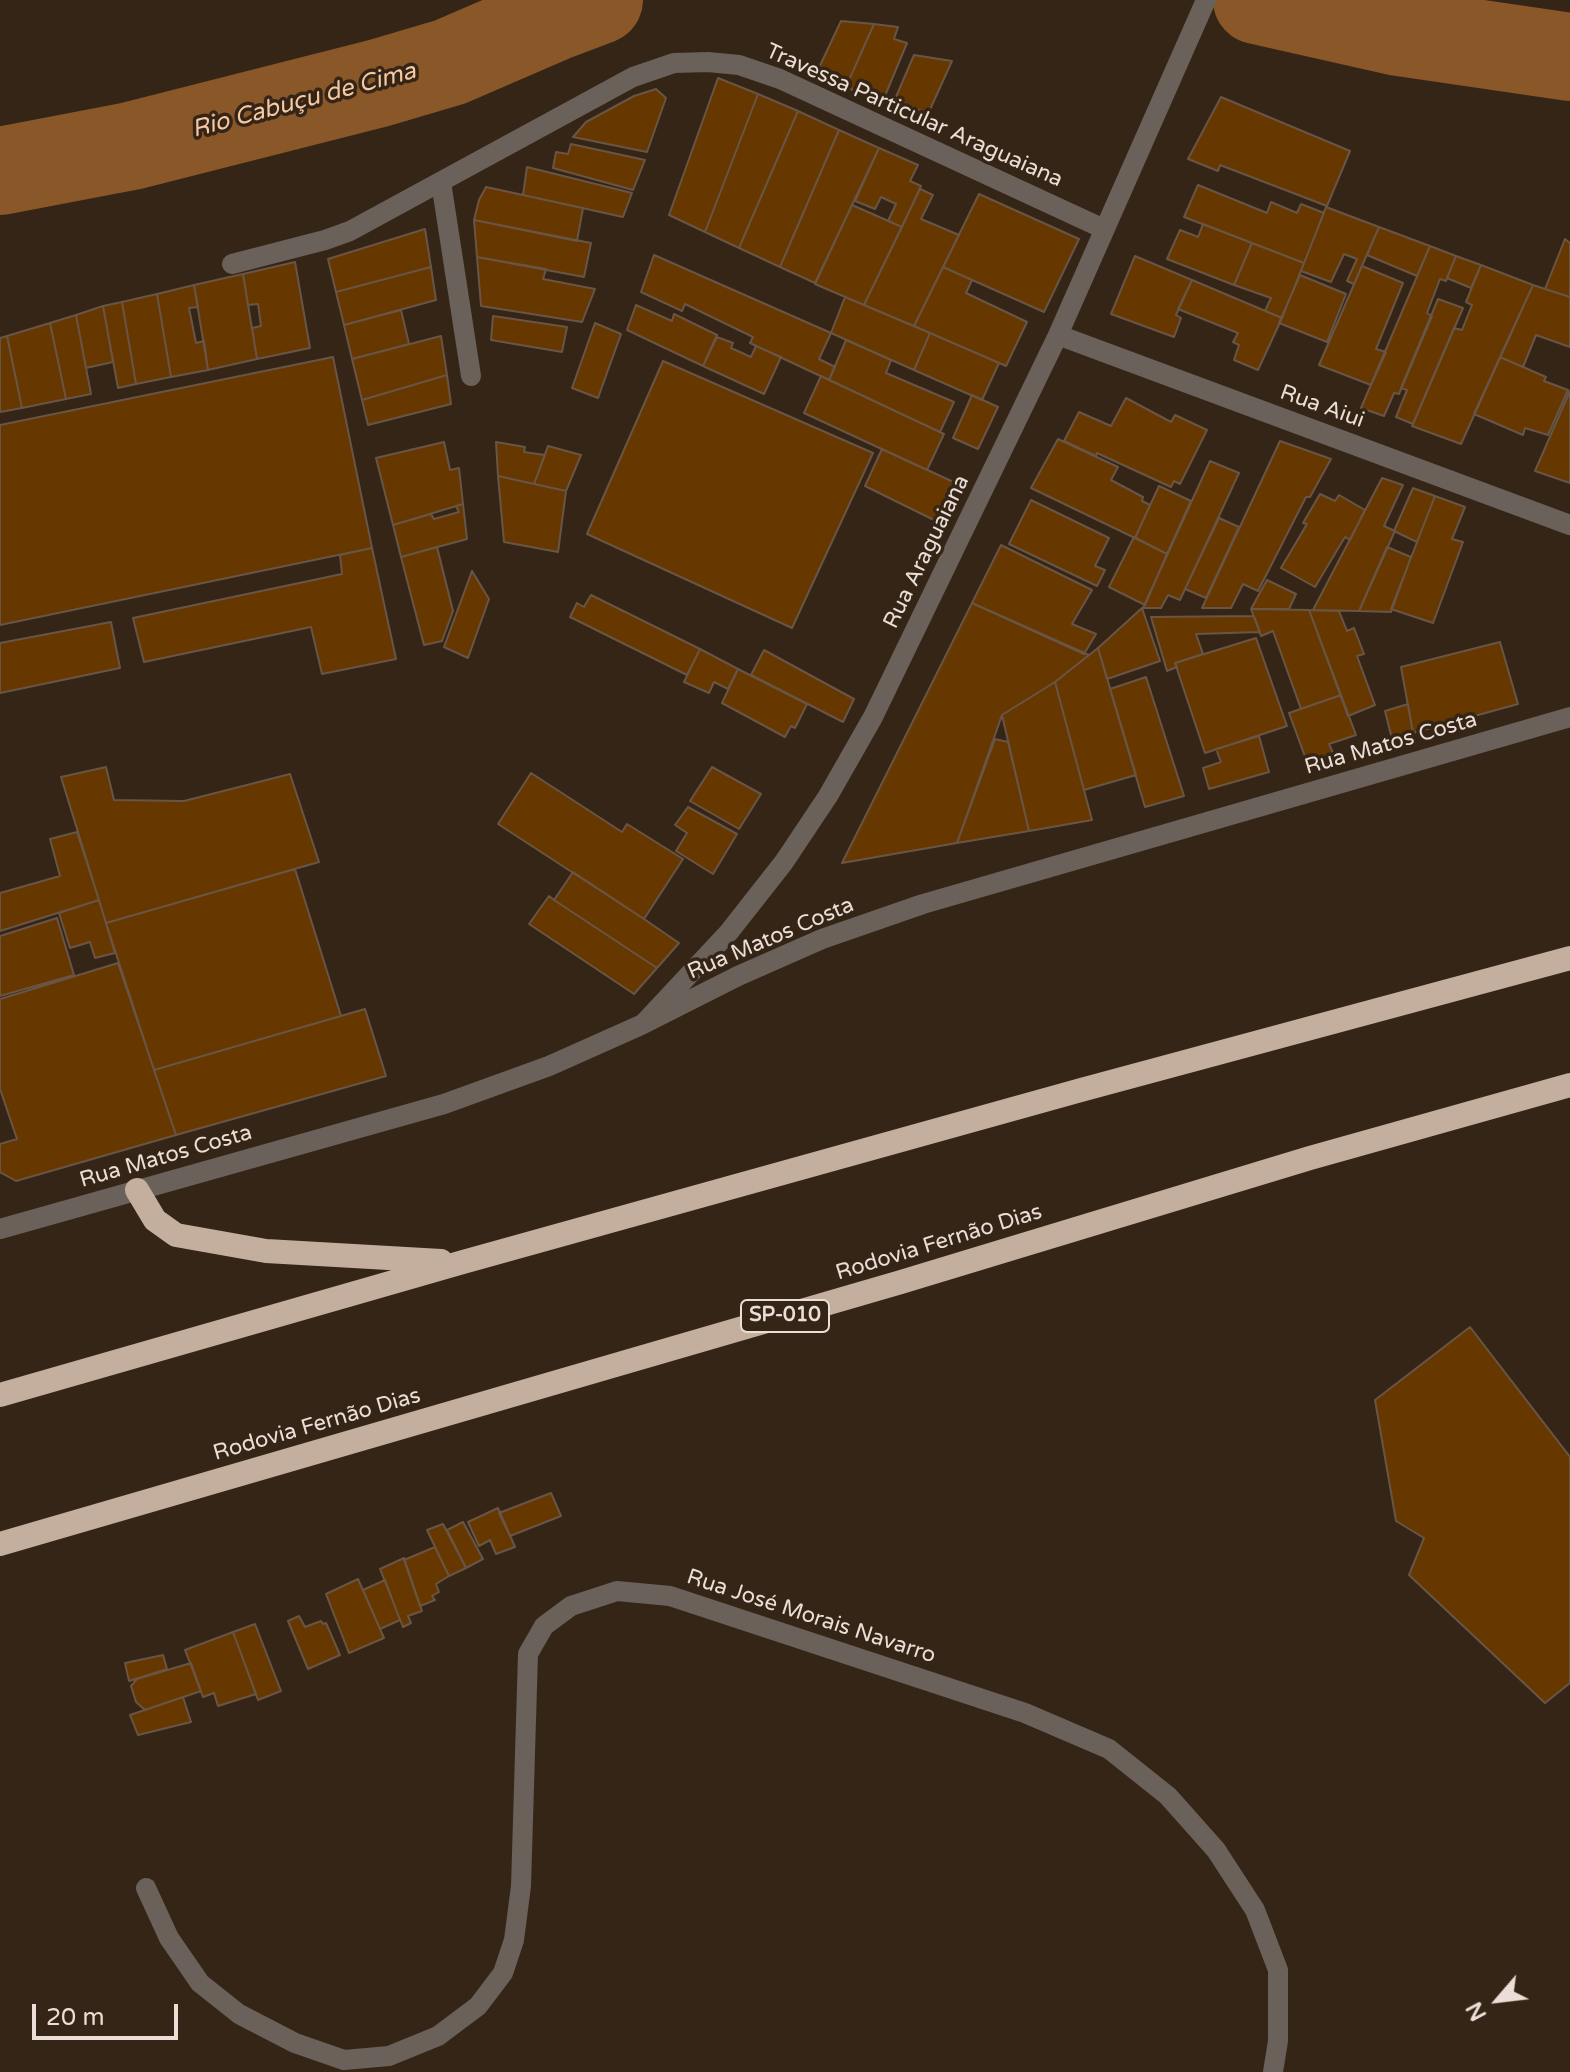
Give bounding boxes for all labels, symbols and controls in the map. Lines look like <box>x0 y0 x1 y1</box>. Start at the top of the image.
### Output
street label: Travessa Particular Araguaiana <box>761 38 1067 194</box>
water label: Rio Cabuçu de Cima <box>189 57 419 145</box>
street label: Rua Aiui <box>1276 380 1368 434</box>
street label: Rua Araguaiana <box>878 471 976 633</box>
street label: Rua Matos Costa <box>1302 707 1480 781</box>
street label: Rua Matos Costa <box>684 892 858 986</box>
street label: Rua Matos Costa <box>77 1120 255 1194</box>
street label: Rodovia Fernão Dias <box>833 1199 1045 1287</box>
road number: SP-010 <box>741 1300 829 1332</box>
street label: Rodovia Fernão Dias <box>210 1383 424 1467</box>
street label: Rua José Morais Navarro <box>683 1564 939 1670</box>
north arrow <box>1458 1960 1538 2040</box>
scale bar <box>36 1988 182 2038</box>
text: N <box>1461 1997 1492 2025</box>
text: 20 m <box>46 2003 104 2032</box>

